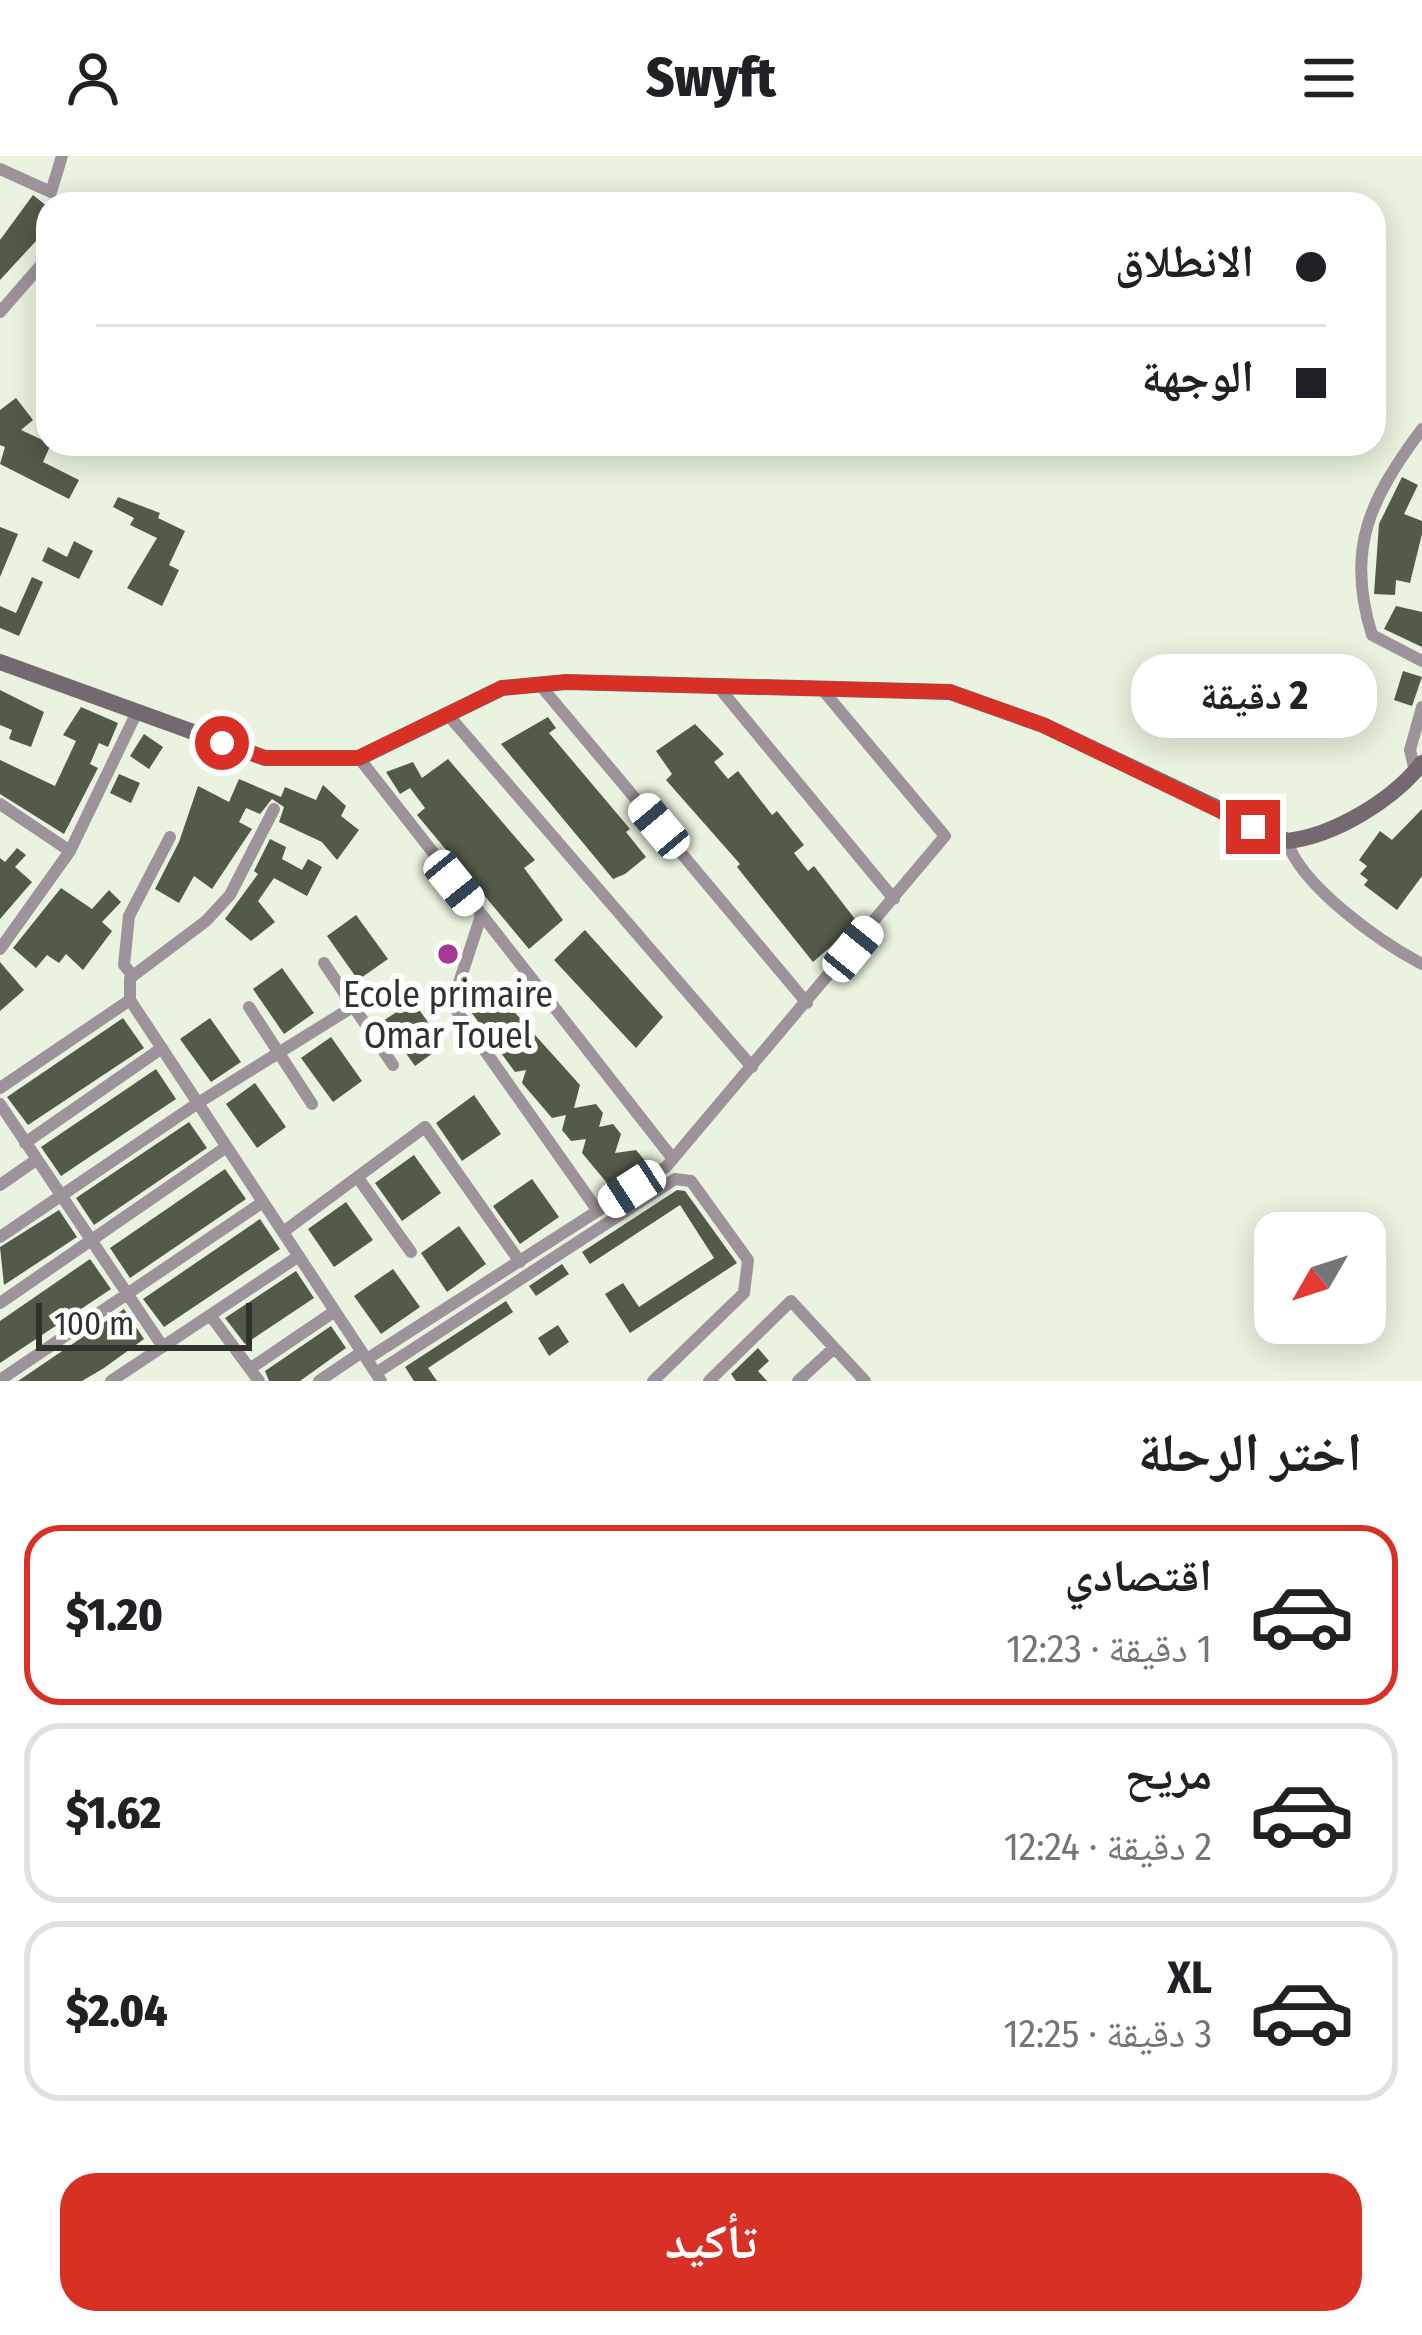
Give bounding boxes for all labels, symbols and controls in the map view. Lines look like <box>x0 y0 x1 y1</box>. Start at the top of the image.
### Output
icon: person <box>60 45 126 111</box>
icon: menu <box>1296 45 1362 111</box>
text: Swyft <box>646 46 776 110</box>
text: الانطلاق <box>1115 235 1254 289</box>
text: الوجهة <box>1141 350 1254 404</box>
callout: 2 دقيقة <box>1130 653 1376 737</box>
text: 2 دقيقة <box>1200 673 1308 719</box>
route start <box>195 716 249 770</box>
car <box>622 787 696 865</box>
route end <box>1226 800 1280 854</box>
car <box>417 844 491 922</box>
car <box>816 910 890 988</box>
marker: Ecole primaire Omar Touel <box>435 941 461 967</box>
place label: Ecole primaire Omar Touel <box>343 973 553 1058</box>
car <box>592 1154 672 1224</box>
north arrow <box>1254 1212 1386 1344</box>
map controls <box>1254 1212 1386 1344</box>
scale bar <box>36 1297 252 1350</box>
text: 100 m <box>54 1304 134 1344</box>
text: اختر الرحلة <box>1138 1421 1362 1485</box>
text: اقتصادي <box>1065 1549 1212 1603</box>
icon: car <box>1248 1561 1356 1669</box>
text: $1.20 <box>66 1588 163 1642</box>
text: 1 دقيقة · 12:23 <box>1006 1626 1212 1672</box>
text: مريح <box>1125 1747 1212 1801</box>
icon: car <box>1248 1759 1356 1867</box>
text: $1.62 <box>66 1786 161 1840</box>
text: 2 دقيقة · 12:24 <box>1004 1824 1212 1870</box>
text: XL <box>1167 1951 1212 2005</box>
icon: car <box>1248 1957 1356 2065</box>
text: $2.04 <box>66 1984 168 2038</box>
text: 3 دقيقة · 12:25 <box>1004 2011 1212 2057</box>
button: تأكيد <box>60 2173 1362 2311</box>

